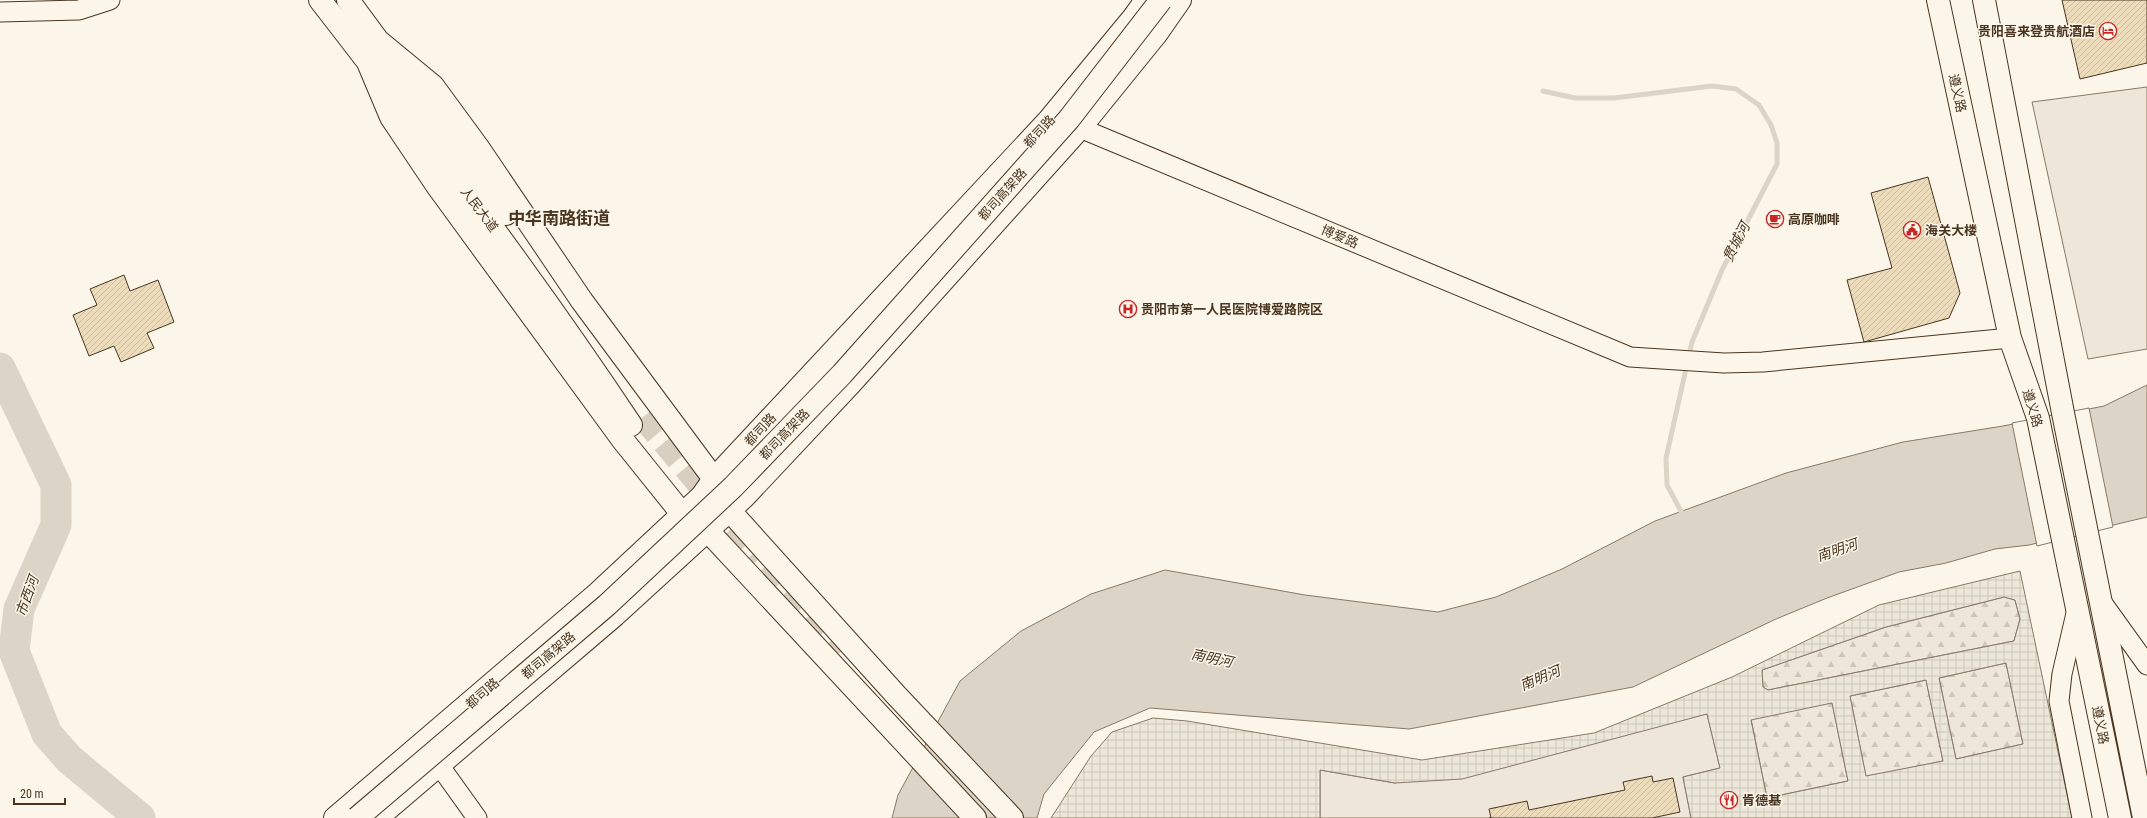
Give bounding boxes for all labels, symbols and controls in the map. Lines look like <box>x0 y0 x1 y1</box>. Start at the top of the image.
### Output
hotel icon: 贵阳喜来登贵航酒店 <box>2098 21 2118 41</box>
place label: 贵阳喜来登贵航酒店 <box>1978 24 2095 39</box>
street label: 遵义路 <box>1946 72 1969 114</box>
street label: 都司路 <box>1021 112 1058 151</box>
street label: 都司高架路 <box>975 165 1030 224</box>
street label: 人民大道 <box>458 184 501 235</box>
district label: 中华南路街道 <box>508 208 610 228</box>
cafe icon: 高原咖啡 <box>1765 209 1785 229</box>
place label: 高原咖啡 <box>1788 212 1840 227</box>
water label: 贯城河 <box>1719 217 1754 264</box>
public building icon: 海关大楼 <box>1902 220 1922 240</box>
street label: 博爱路 <box>1319 222 1361 251</box>
place label: 海关大楼 <box>1925 223 1977 238</box>
hospital icon: 贵阳市第一人民医院博爱路院区 <box>1118 299 1138 319</box>
place label: 贵阳市第一人民医院博爱路院区 <box>1141 302 1323 317</box>
street label: 遵义路 <box>2020 387 2045 429</box>
street label: 都司高架路 <box>756 406 812 463</box>
street label: 都司路 <box>742 410 779 449</box>
water label: 南明河 <box>1815 535 1862 564</box>
water label: 市西河 <box>12 571 43 618</box>
street label: 都司高架路 <box>519 629 578 682</box>
water label: 南明河 <box>1190 646 1237 671</box>
water label: 南明河 <box>1518 661 1565 694</box>
street label: 都司路 <box>463 675 502 712</box>
street label: 遵义路 <box>2089 705 2112 746</box>
scale bar <box>14 780 65 806</box>
text: 20 m <box>20 787 44 801</box>
restaurant icon: 肯德基 <box>1719 790 1739 810</box>
place label: 肯德基 <box>1742 793 1782 808</box>

